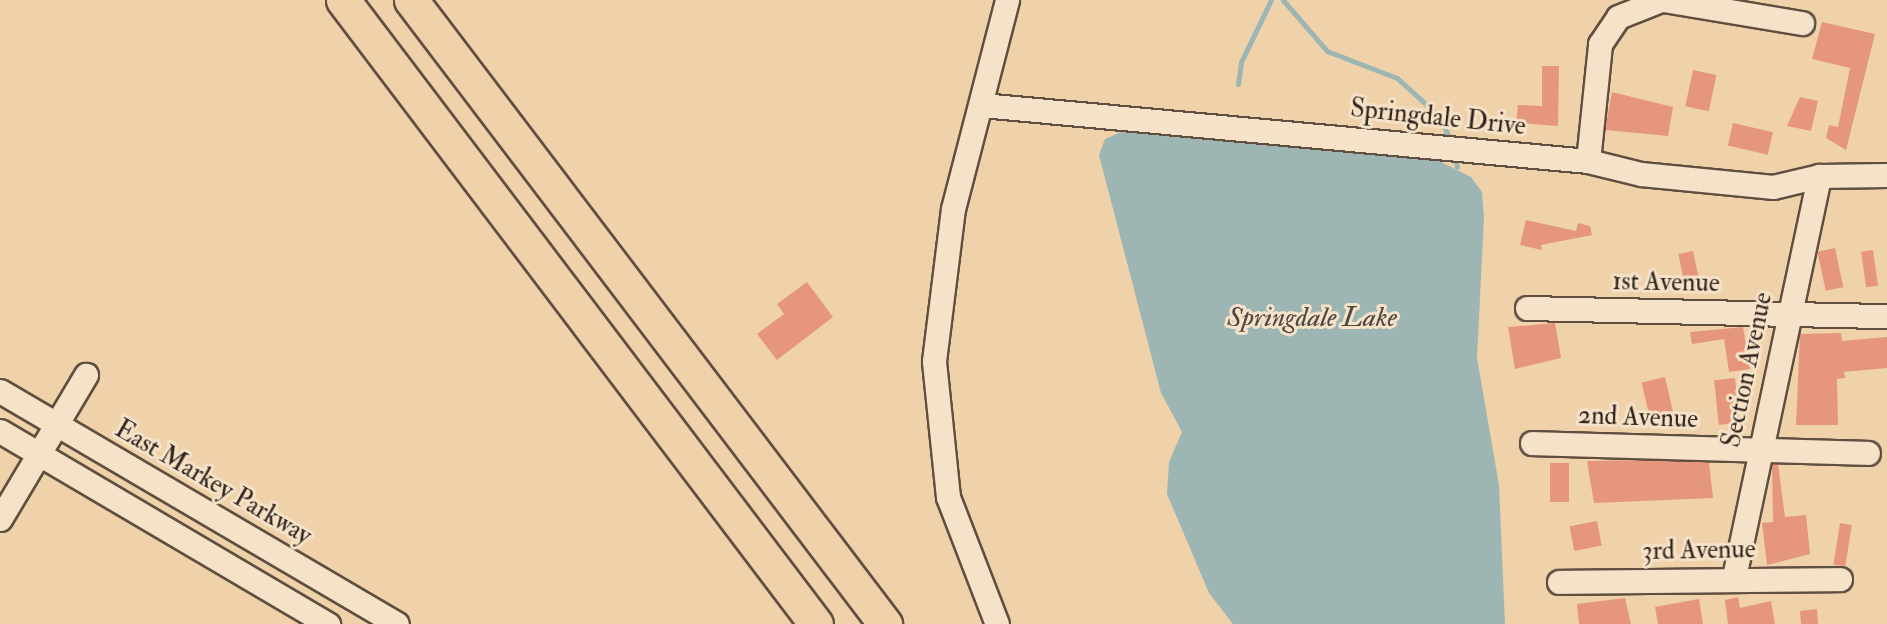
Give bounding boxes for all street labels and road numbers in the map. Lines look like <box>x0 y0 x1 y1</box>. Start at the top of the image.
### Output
street label: Springdale Drive <box>1349 93 1527 143</box>
street label: 1st Avenue <box>1612 266 1720 300</box>
street label: Section Avenue <box>1716 290 1780 450</box>
street label: 2nd Avenue <box>1577 400 1699 436</box>
street label: East Markey Parkway <box>109 414 317 552</box>
street label: 3rd Avenue <box>1642 534 1756 568</box>

